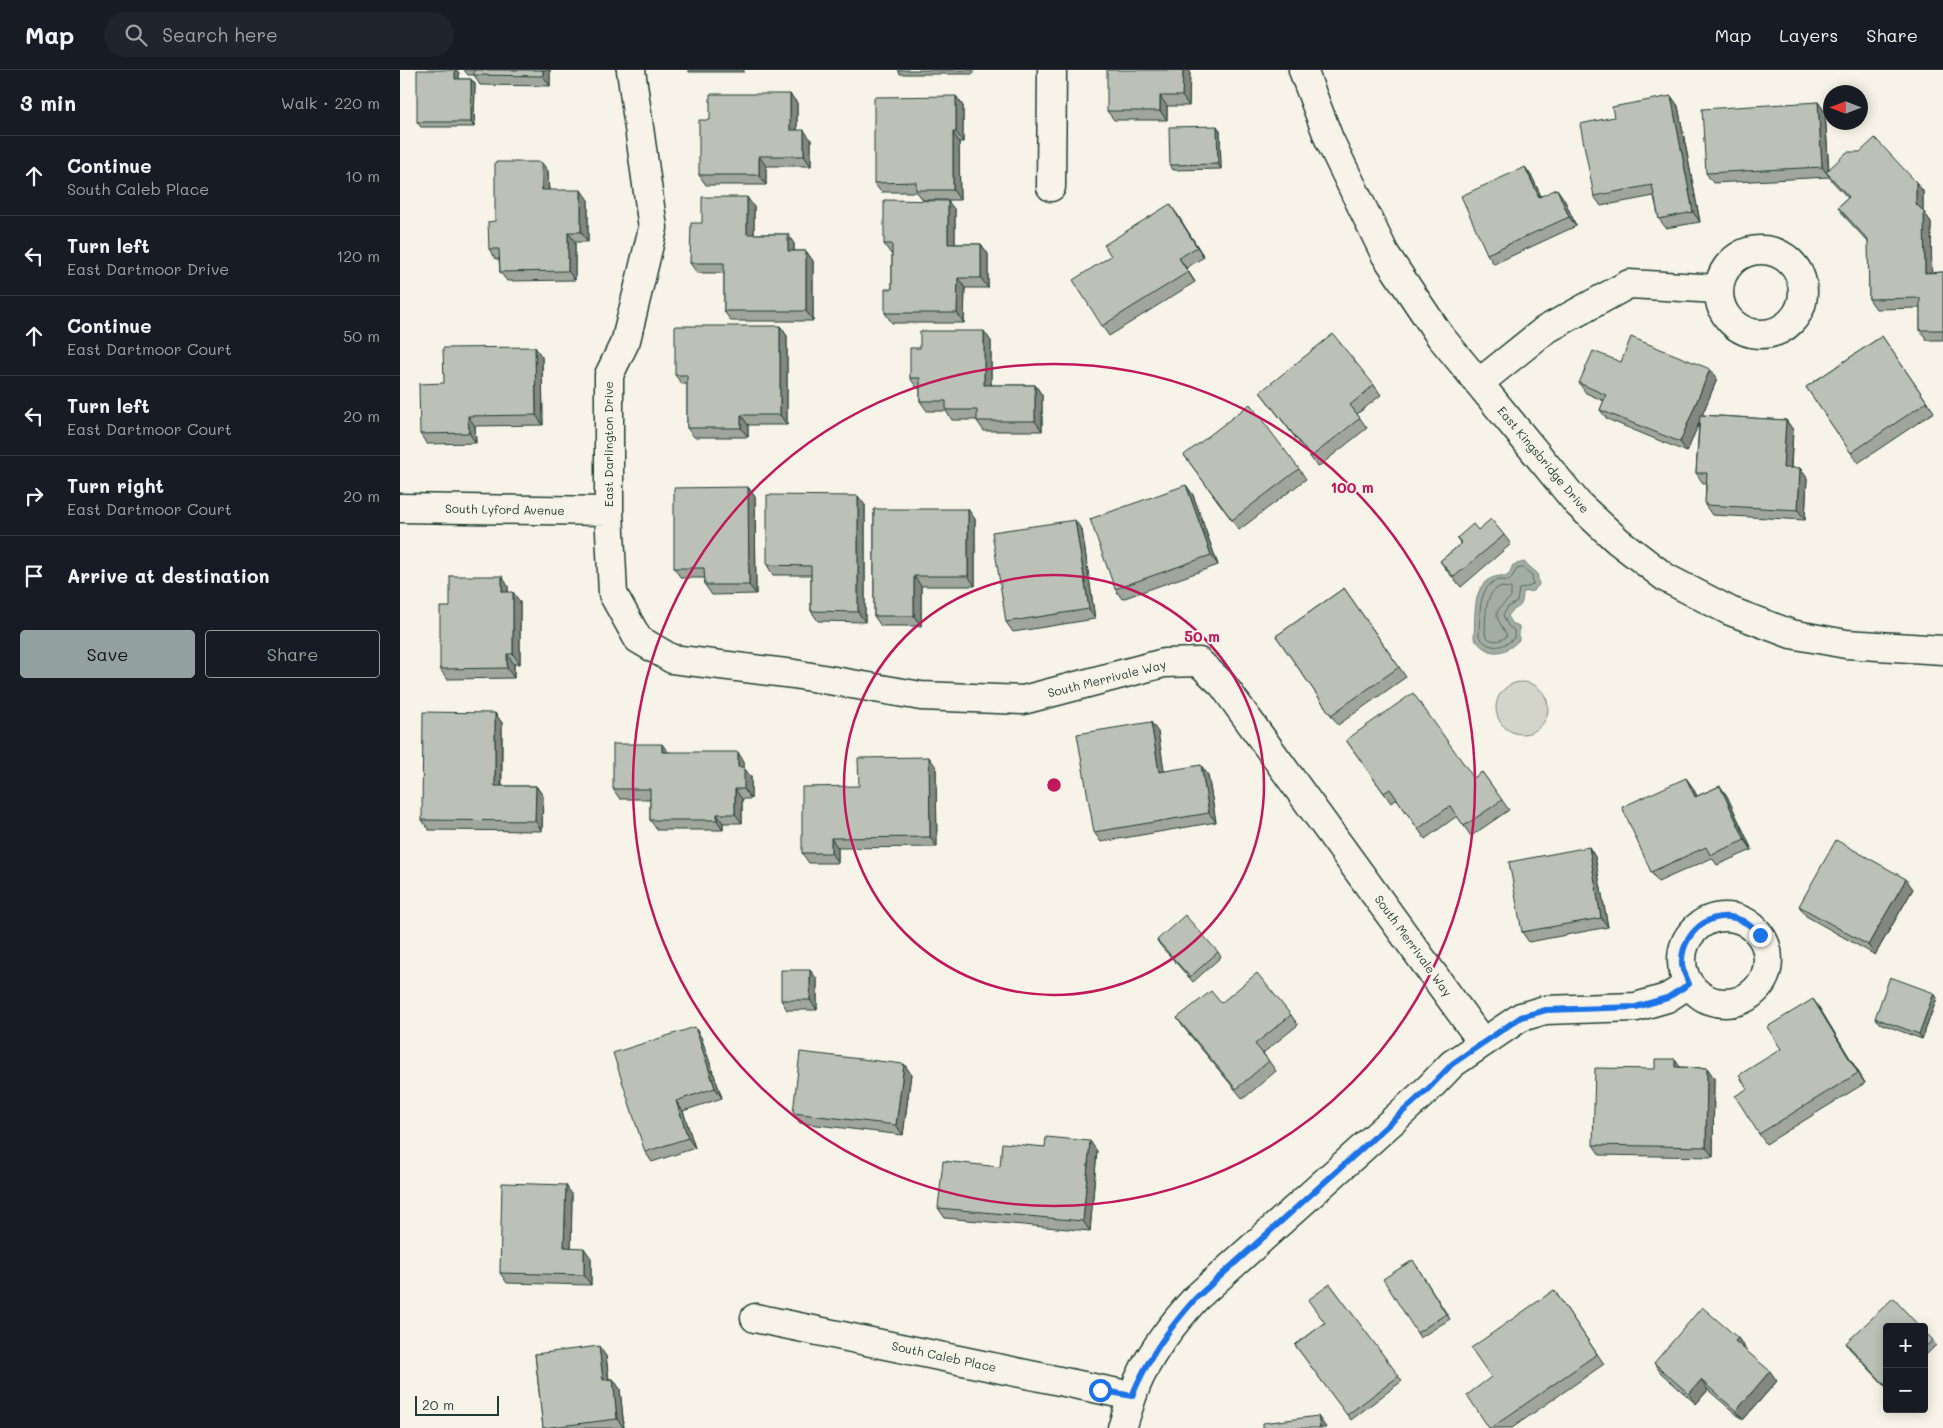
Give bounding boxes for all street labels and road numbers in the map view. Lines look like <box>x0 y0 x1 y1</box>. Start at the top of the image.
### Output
street label: East Darlington Drive <box>600 381 616 507</box>
street label: East Kingsbridge Drive <box>1494 403 1593 516</box>
street label: South Lyford Avenue <box>445 500 565 518</box>
street label: South Merrivale Way <box>1046 656 1168 700</box>
street label: South Merrivale Way <box>1372 892 1456 999</box>
street label: South Caleb Place <box>890 1337 998 1375</box>

